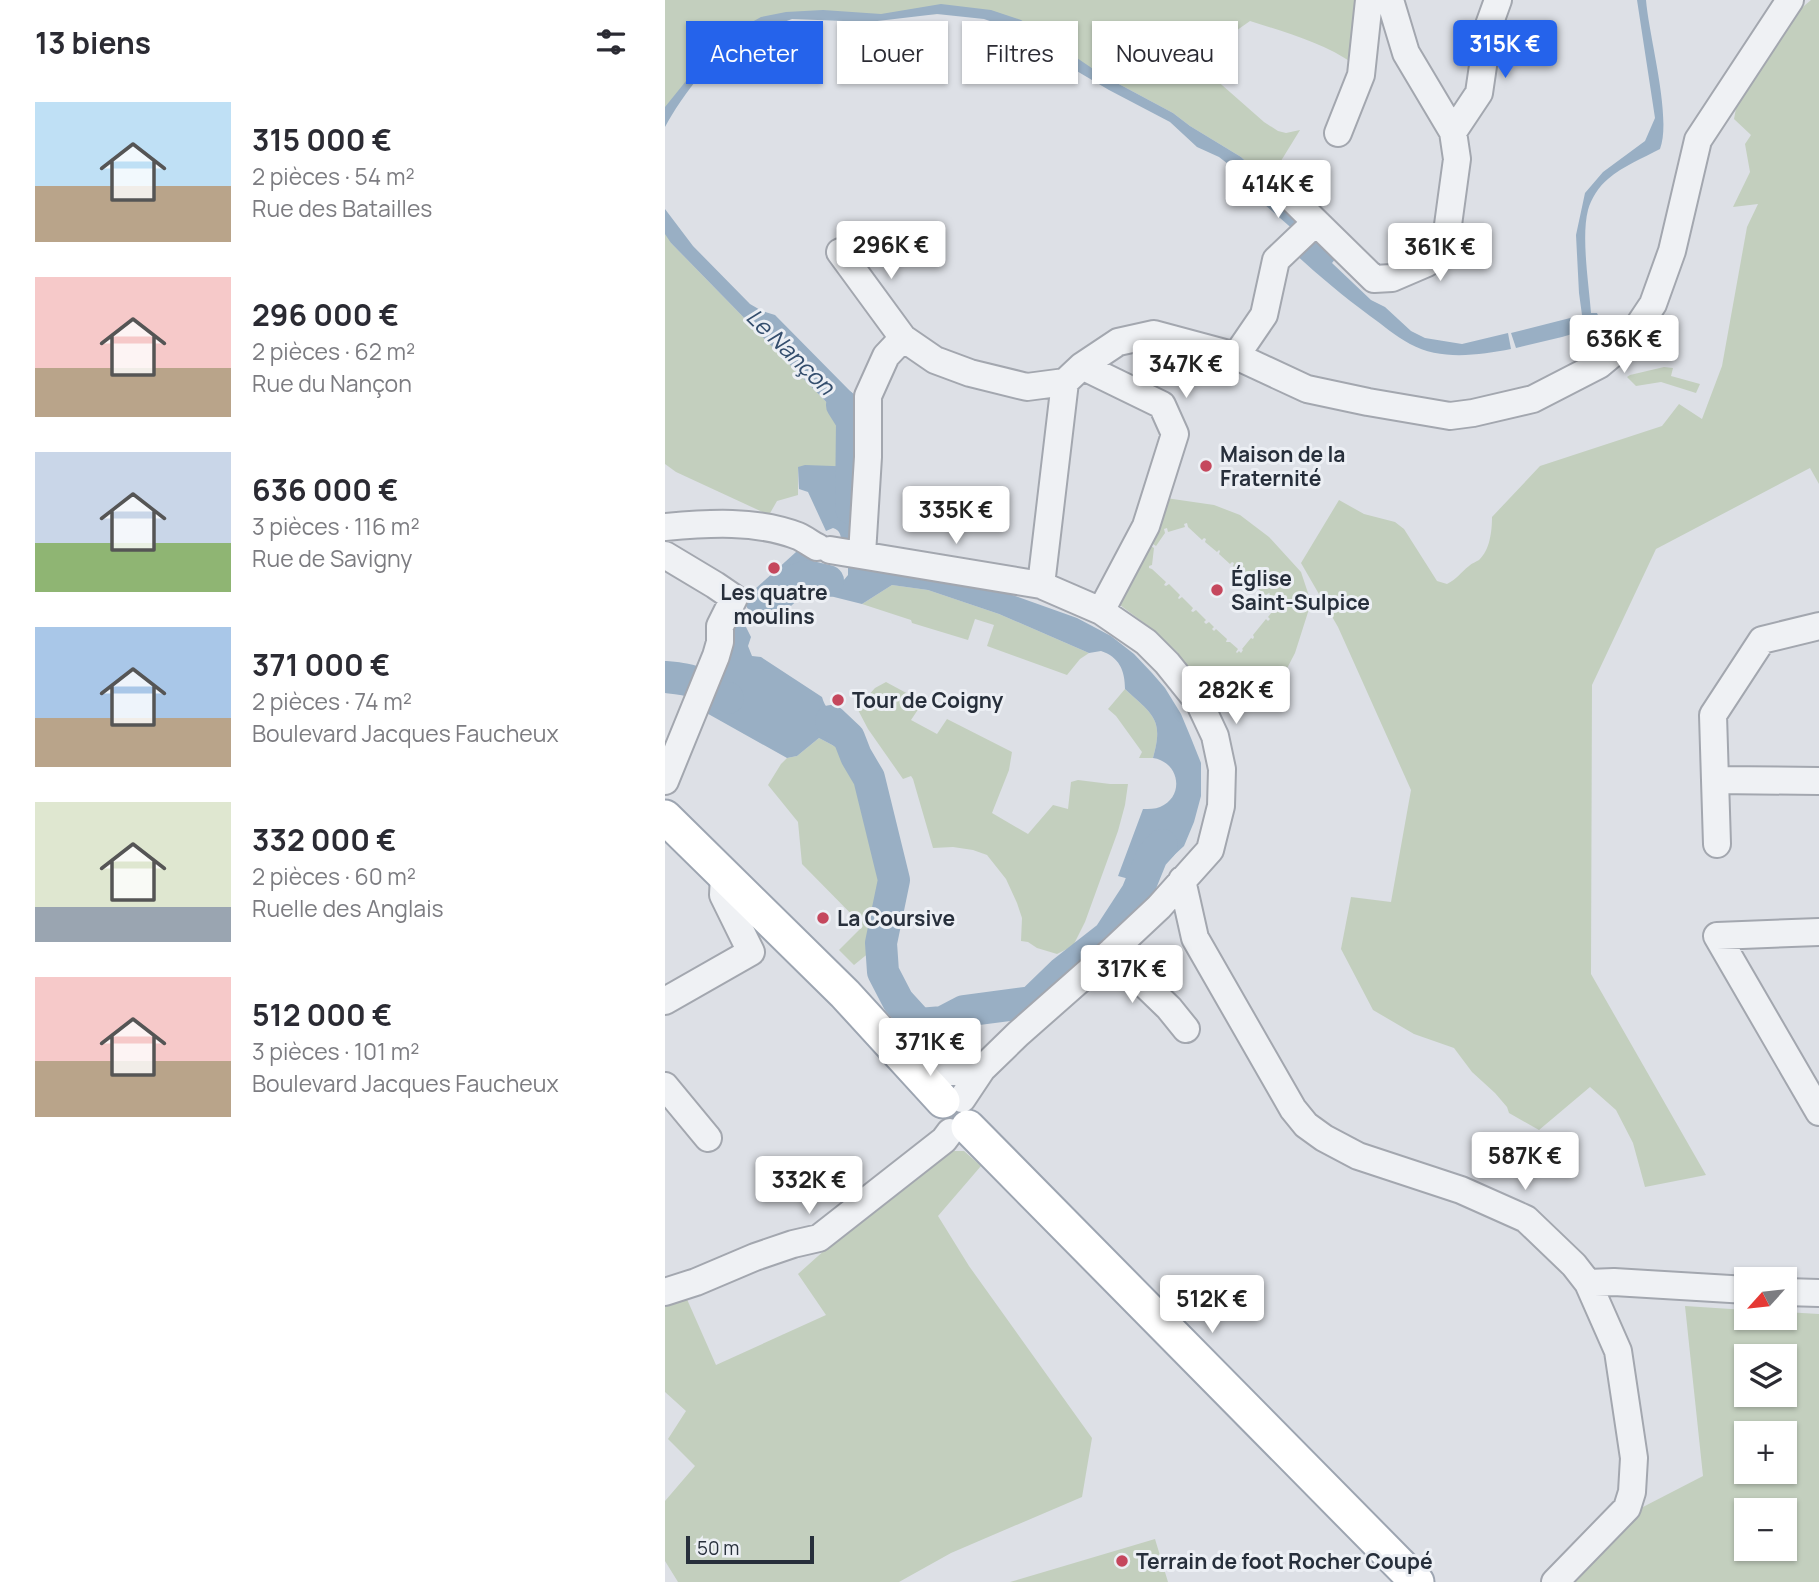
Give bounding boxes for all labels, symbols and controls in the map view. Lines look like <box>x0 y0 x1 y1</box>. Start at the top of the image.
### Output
pin: 315K € <box>1448 20 1562 80</box>
chip: Acheter <box>686 21 823 84</box>
chip: Louer <box>837 21 948 84</box>
chip: Filtres <box>962 21 1078 84</box>
chip: Nouveau <box>1092 21 1238 84</box>
text: 13 biens <box>35 22 151 63</box>
icon: filters <box>592 23 630 61</box>
text: 315K € <box>1469 27 1541 59</box>
text: 315 000 € <box>252 119 392 160</box>
icon: home <box>91 130 175 214</box>
text: 2 pièces · 54 m² <box>252 160 415 192</box>
pin: 414K € <box>1221 160 1335 220</box>
text: 414K € <box>1242 167 1314 199</box>
text: Rue des Batailles <box>252 192 432 224</box>
pin: 296K € <box>834 222 948 281</box>
pin: 361K € <box>1383 224 1497 283</box>
text: 296K € <box>852 228 930 260</box>
text: 361K € <box>1404 230 1476 262</box>
text: 296 000 € <box>252 294 399 335</box>
water label: Le Nançon <box>740 301 843 402</box>
icon: home <box>91 305 175 389</box>
pin: 636K € <box>1567 316 1681 375</box>
text: 636K € <box>1586 322 1662 354</box>
text: 2 pièces · 62 m² <box>252 335 415 367</box>
pin: 347K € <box>1129 340 1243 400</box>
text: 347K € <box>1149 347 1223 379</box>
text: Rue du Nançon <box>252 367 412 399</box>
place label: Maison de la Fraternité <box>1220 440 1345 492</box>
marker: Maison de la Fraternité <box>1198 458 1214 474</box>
text: 636 000 € <box>252 469 398 510</box>
icon: home <box>91 480 175 564</box>
pin: 335K € <box>899 486 1013 546</box>
text: 335K € <box>919 493 993 525</box>
text: 3 pièces · 116 m² <box>252 510 420 542</box>
text: Rue de Savigny <box>252 542 412 574</box>
marker: Les quatre moulins <box>766 560 782 576</box>
place label: Église Saint-Sulpice <box>1231 564 1370 616</box>
place label: Les quatre moulins <box>720 578 828 630</box>
marker: Église Saint-Sulpice <box>1209 582 1225 598</box>
text: 371 000 € <box>252 644 390 685</box>
icon: home <box>91 655 175 739</box>
pin: 282K € <box>1179 666 1293 726</box>
text: 282K € <box>1198 673 1274 705</box>
text: 2 pièces · 74 m² <box>252 685 412 717</box>
place label: Tour de Coigny <box>852 686 1004 714</box>
marker: Tour de Coigny <box>830 692 846 708</box>
text: Boulevard Jacques Faucheux <box>252 717 559 749</box>
text: 332 000 € <box>252 819 396 860</box>
icon: home <box>91 830 175 914</box>
text: 2 pièces · 60 m² <box>252 860 416 892</box>
text: Ruelle des Anglais <box>252 892 444 924</box>
place label: La Coursive <box>837 904 955 932</box>
marker: La Coursive <box>815 910 831 926</box>
pin: 317K € <box>1075 946 1189 1005</box>
text: 317K € <box>1097 952 1167 984</box>
text: 512 000 € <box>252 994 392 1035</box>
icon: home <box>91 1005 175 1089</box>
pin: 371K € <box>873 1018 987 1078</box>
text: 371K € <box>895 1025 965 1057</box>
text: 3 pièces · 101 m² <box>252 1035 419 1067</box>
text: Boulevard Jacques Faucheux <box>252 1067 559 1099</box>
pin: 587K € <box>1468 1132 1582 1192</box>
text: 587K € <box>1488 1139 1562 1171</box>
pin: 332K € <box>752 1156 866 1216</box>
text: 332K € <box>771 1163 847 1195</box>
north arrow <box>1734 1267 1797 1330</box>
map controls <box>1734 1267 1797 1561</box>
pin: 512K € <box>1155 1276 1269 1335</box>
text: 512K € <box>1176 1282 1248 1314</box>
button: layers <box>1734 1344 1797 1407</box>
button: + <box>1734 1421 1797 1484</box>
button: − <box>1734 1498 1797 1561</box>
scale bar <box>686 1533 814 1565</box>
text: 50 m <box>697 1535 739 1561</box>
place label: Terrain de foot Rocher Coupé <box>1136 1547 1433 1575</box>
marker: Terrain de foot Rocher Coupé <box>1114 1553 1130 1569</box>

